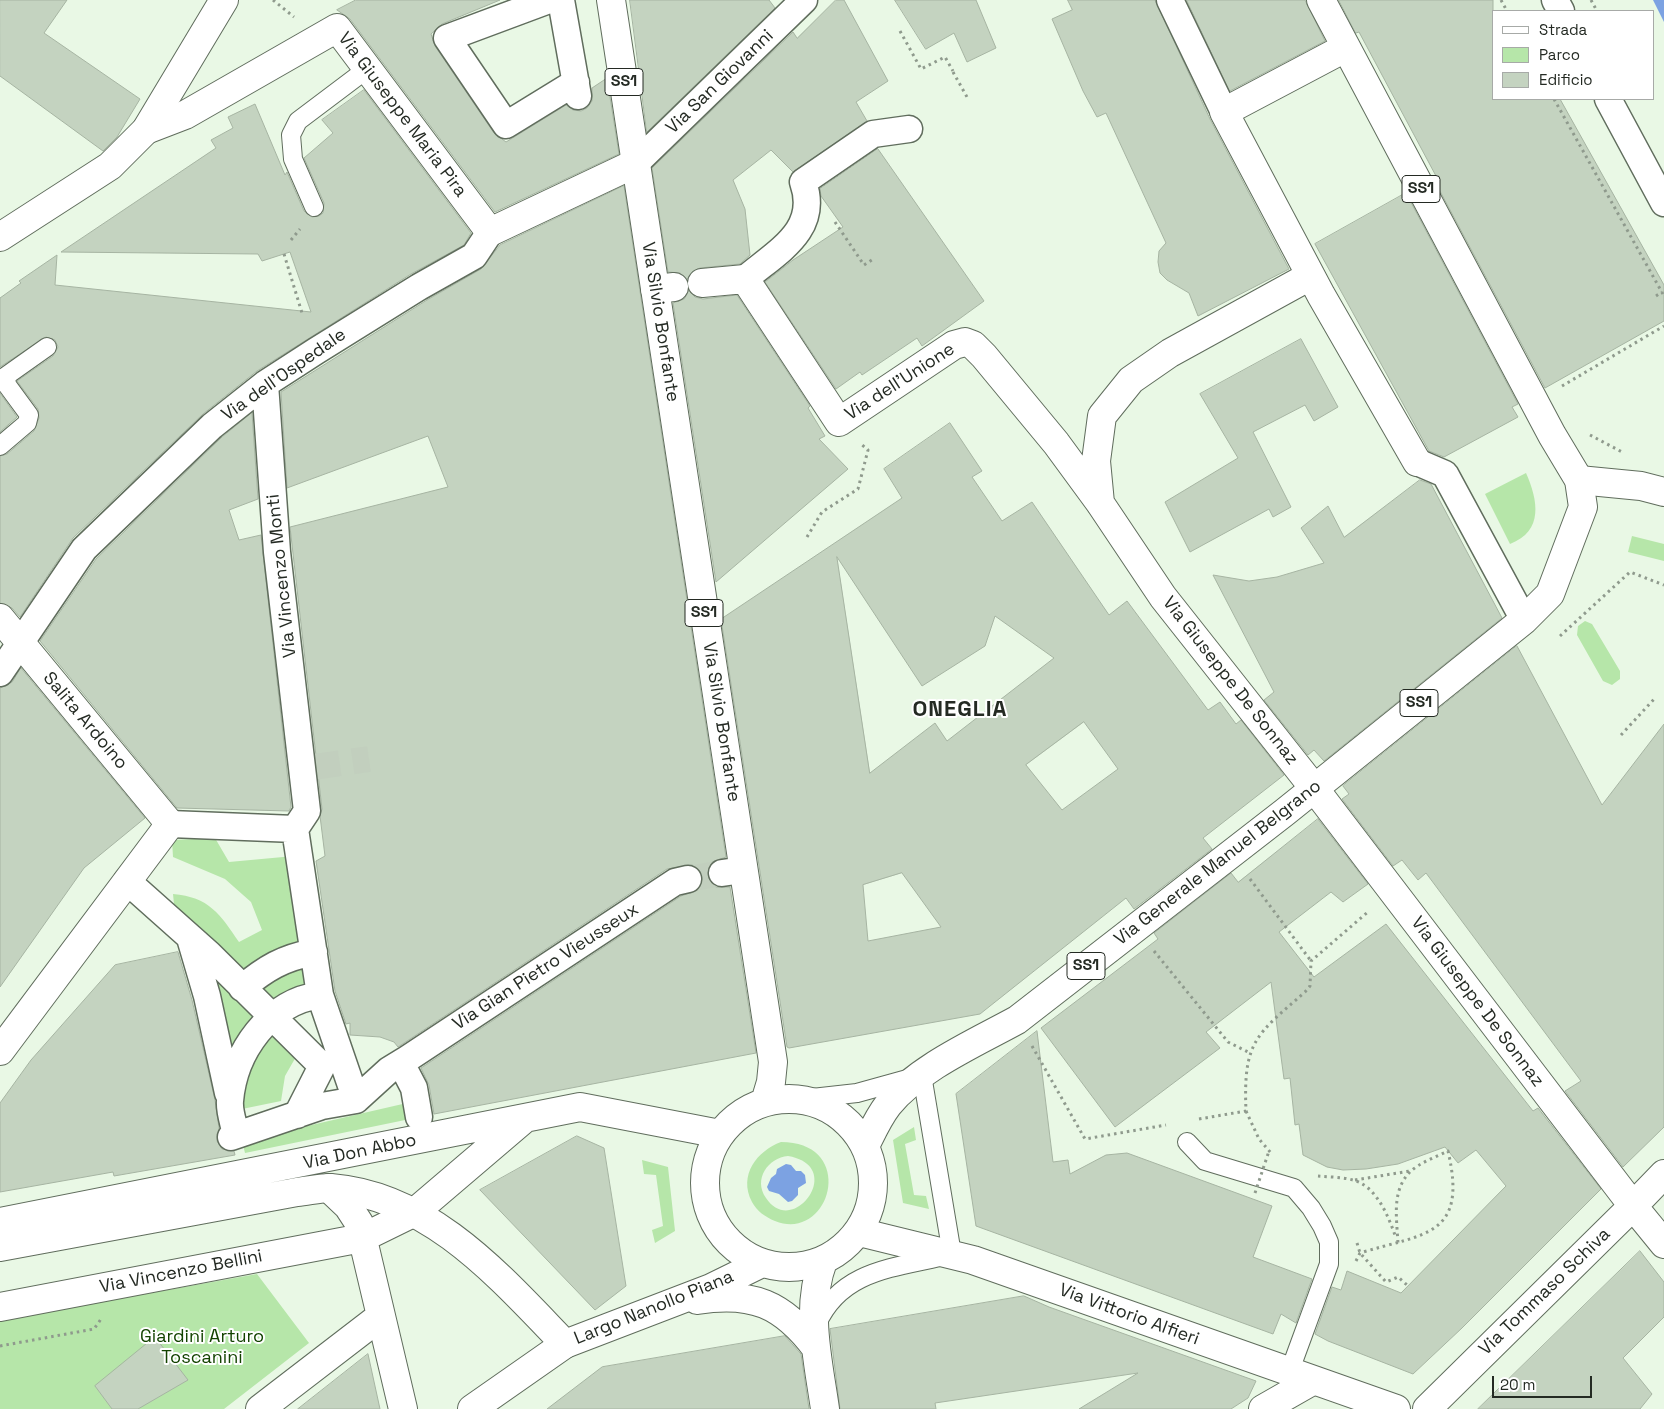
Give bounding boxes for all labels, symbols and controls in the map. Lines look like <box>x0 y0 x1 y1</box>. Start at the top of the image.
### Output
legend <box>1492 10 1654 100</box>
text: Strada <box>1539 20 1587 39</box>
street label: Via San Giovanni <box>662 25 778 139</box>
street label: Via Giuseppe Maria Pira <box>333 28 471 202</box>
text: Parco <box>1539 45 1580 64</box>
road number: SS1 <box>605 68 643 95</box>
text: Edificio <box>1539 70 1593 89</box>
road number: SS1 <box>1402 175 1440 202</box>
street label: Via Silvio Bonfante <box>637 241 683 403</box>
street label: Via dell'Ospedale <box>218 324 350 426</box>
street label: Via dell'Unione <box>841 339 959 425</box>
street label: Via Vincenzo Monti <box>263 493 301 659</box>
street label: Via Giuseppe De Sonnaz <box>1158 593 1302 769</box>
road number: SS1 <box>685 600 723 626</box>
street label: Via Silvio Bonfante <box>698 641 744 803</box>
street label: Salita Ardoino <box>38 668 132 774</box>
road number: SS1 <box>1400 690 1438 716</box>
district label: ONEGLIA <box>912 697 1008 723</box>
street label: Via Generale Manuel Belgrano <box>1110 776 1326 950</box>
street label: Via Gian Pietro Vieusseux <box>449 899 643 1035</box>
street label: Via Giuseppe De Sonnaz <box>1406 913 1548 1091</box>
road number: SS1 <box>1067 952 1105 979</box>
street label: Via Don Abbo <box>302 1129 418 1175</box>
street label: Via Tommaso Schiva <box>1475 1224 1615 1360</box>
street label: Via Vincenzo Bellini <box>98 1246 264 1298</box>
street label: Largo Nanollo Piana <box>571 1266 737 1350</box>
street label: Via Vittorio Alfieri <box>1056 1280 1202 1350</box>
park label: Giardini Arturo Toscanini <box>140 1326 264 1368</box>
scale bar <box>1494 1366 1594 1398</box>
text: 20 m <box>1500 1375 1535 1394</box>

